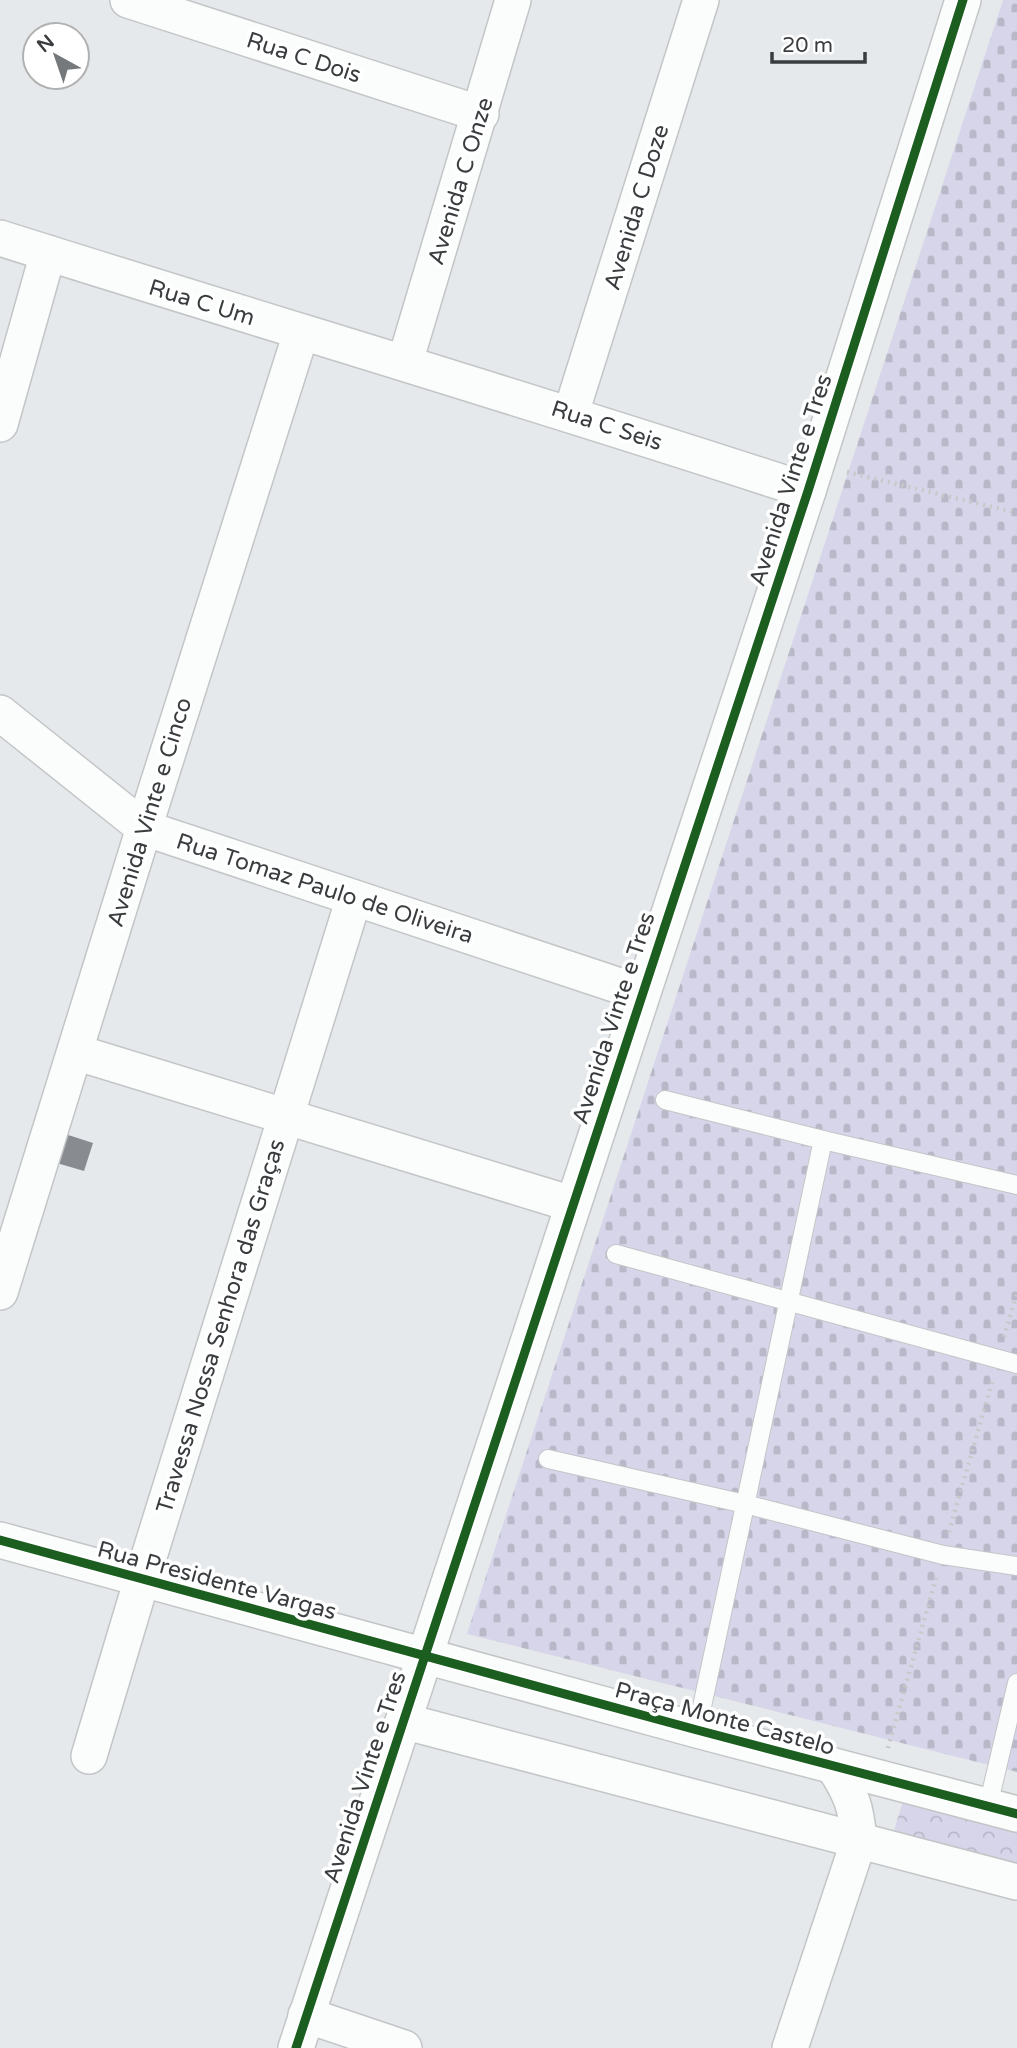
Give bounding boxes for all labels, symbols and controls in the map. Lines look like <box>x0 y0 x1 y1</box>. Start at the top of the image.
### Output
north arrow <box>21 21 91 91</box>
scale bar <box>772 21 865 65</box>
street label: Rua C Dois <box>243 26 365 90</box>
text: N <box>33 30 59 57</box>
text: 20 m <box>782 33 833 58</box>
street label: Avenida C Onze <box>422 94 500 268</box>
street label: Avenida C Doze <box>598 121 675 294</box>
street label: Rua C Um <box>145 274 258 332</box>
street label: Avenida Vinte e Tres <box>743 371 838 590</box>
street label: Rua C Seis <box>548 395 666 457</box>
street label: Avenida Vinte e Cinco <box>102 694 198 930</box>
street label: Rua Tomaz Paulo de Oliveira <box>173 828 477 950</box>
street label: Avenida Vinte e Tres <box>566 909 661 1128</box>
street label: Travessa Nossa Senhora das Graças <box>151 1136 291 1517</box>
street label: Rua Presidente Vargas <box>94 1536 339 1626</box>
street label: Avenida Vinte e Tres <box>317 1668 412 1887</box>
street label: Praça Monte Castelo <box>612 1676 838 1762</box>

